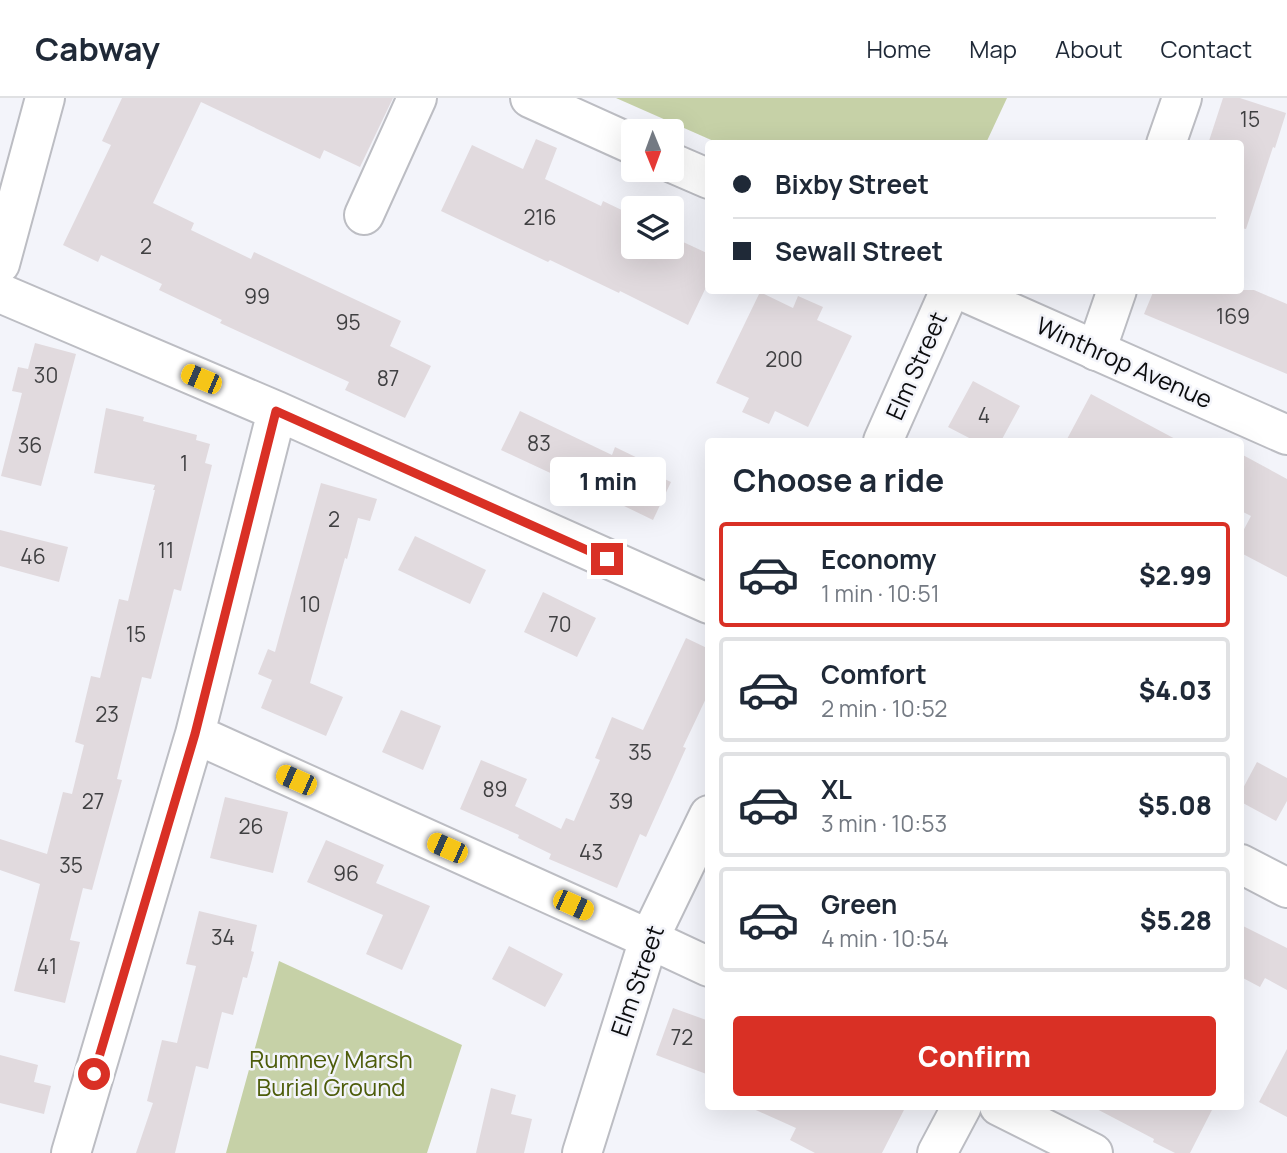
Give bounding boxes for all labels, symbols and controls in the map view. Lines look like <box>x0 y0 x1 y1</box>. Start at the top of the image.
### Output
text: Cabway <box>35 26 160 71</box>
text: Home <box>866 32 931 65</box>
text: Map <box>969 32 1017 65</box>
text: About <box>1055 32 1123 65</box>
text: Contact <box>1161 32 1252 65</box>
house number: 15 <box>1240 105 1260 133</box>
north arrow <box>621 119 684 182</box>
map controls <box>621 119 684 259</box>
text: Bixby Street <box>775 166 929 202</box>
button: layers <box>621 196 684 259</box>
house number: 216 <box>523 203 557 231</box>
house number: 2 <box>140 232 152 260</box>
text: Sewall Street <box>775 233 943 269</box>
house number: 99 <box>244 282 270 310</box>
house number: 169 <box>1216 302 1250 330</box>
street label: Elm Street <box>877 306 954 425</box>
house number: 95 <box>335 308 361 336</box>
street label: Winthrop Avenue <box>1031 308 1218 415</box>
house number: 200 <box>765 345 803 373</box>
house number: 30 <box>34 361 58 389</box>
car <box>178 361 225 397</box>
house number: 87 <box>377 364 399 392</box>
house number: 4 <box>978 401 990 429</box>
house number: 83 <box>527 429 551 457</box>
house number: 36 <box>18 431 42 459</box>
house number: 1 <box>180 449 188 477</box>
callout: 1 min <box>549 458 665 506</box>
text: Choose a ride <box>733 458 944 502</box>
text: 1 min <box>579 465 637 497</box>
house number: 2 <box>328 505 340 533</box>
house number: 11 <box>158 536 174 564</box>
text: Economy <box>821 541 936 577</box>
house number: 46 <box>20 542 46 570</box>
route end <box>591 543 623 575</box>
icon: car <box>737 543 800 606</box>
text: $2.99 <box>1139 557 1212 593</box>
text: 1 min · 10:51 <box>821 577 940 609</box>
house number: 10 <box>300 590 321 618</box>
house number: 70 <box>548 610 572 638</box>
house number: 15 <box>126 620 146 648</box>
text: Comfort <box>821 656 927 692</box>
icon: car <box>737 658 800 721</box>
text: $4.03 <box>1139 672 1212 708</box>
text: 2 min · 10:52 <box>821 692 947 724</box>
house number: 23 <box>95 700 119 728</box>
house number: 35 <box>628 738 652 766</box>
car <box>273 762 320 798</box>
text: XL <box>821 771 852 807</box>
icon: car <box>737 773 800 836</box>
house number: 89 <box>482 775 508 803</box>
house number: 27 <box>82 787 104 815</box>
house number: 39 <box>609 787 633 815</box>
text: $5.08 <box>1138 787 1212 823</box>
text: 3 min · 10:53 <box>821 807 947 839</box>
house number: 26 <box>238 812 264 840</box>
car <box>424 830 471 866</box>
house number: 43 <box>579 838 603 866</box>
house number: 35 <box>59 851 83 879</box>
house number: 96 <box>333 859 359 887</box>
text: Green <box>821 886 897 922</box>
car <box>550 887 597 923</box>
icon: car <box>737 888 800 951</box>
text: $5.28 <box>1140 902 1212 938</box>
street label: Elm Street <box>602 921 671 1040</box>
text: 4 min · 10:54 <box>821 922 949 954</box>
house number: 34 <box>211 923 235 951</box>
house number: 41 <box>37 952 57 980</box>
button: Confirm <box>733 1016 1216 1096</box>
house number: 72 <box>671 1023 693 1051</box>
park label: Rumney Marsh Burial Ground <box>249 1042 413 1103</box>
route start <box>78 1058 110 1090</box>

